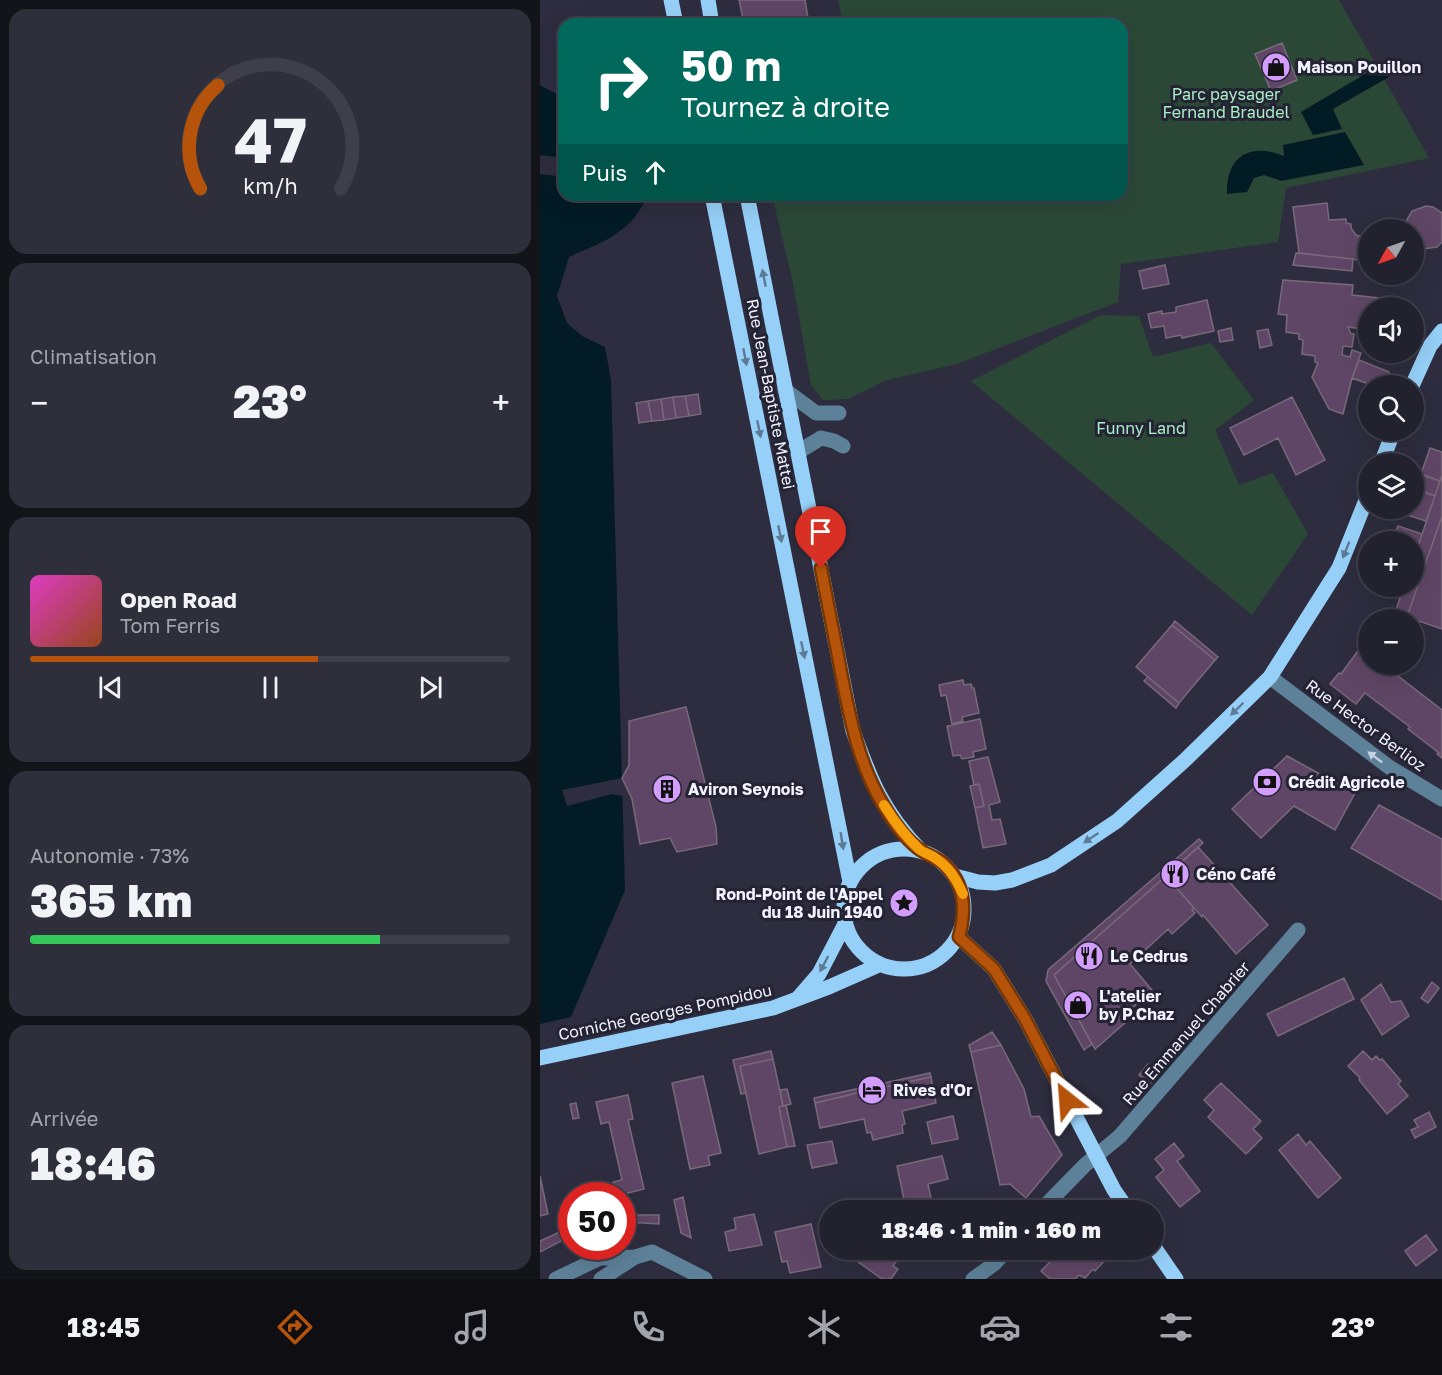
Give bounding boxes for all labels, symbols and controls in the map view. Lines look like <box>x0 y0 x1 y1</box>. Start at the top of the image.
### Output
text: 50 m <box>681 40 781 90</box>
icon: right <box>582 42 660 120</box>
shop icon: Maison Pouillon <box>1260 51 1292 83</box>
place label: Maison Pouillon <box>1297 57 1421 77</box>
park label: Parc paysager Fernand Braudel <box>1162 84 1290 122</box>
text: Tournez à droite <box>681 91 890 123</box>
text: 47 <box>233 102 306 177</box>
icon: ahead <box>639 156 672 189</box>
text: Puis <box>582 159 627 186</box>
text: km/h <box>243 173 297 199</box>
north arrow <box>1358 219 1424 285</box>
map controls <box>1358 219 1424 675</box>
one-way arrow <box>759 269 768 288</box>
street label: Rue Jean-Baptiste Mattei <box>743 297 799 491</box>
button: sound <box>1358 297 1424 363</box>
text: Climatisation <box>30 344 157 368</box>
one-way arrow <box>741 347 750 366</box>
text: 23° <box>233 374 307 428</box>
button: search <box>1358 375 1424 441</box>
text: − <box>30 383 48 422</box>
text: + <box>492 383 510 422</box>
park label: Funny Land <box>1096 418 1186 438</box>
one-way arrow <box>755 420 764 439</box>
button: layers <box>1358 453 1424 519</box>
pin <box>795 506 846 568</box>
icon: arrive <box>804 515 837 548</box>
one-way arrow <box>776 524 785 543</box>
button: + <box>1358 531 1424 597</box>
one-way arrow <box>1341 541 1351 559</box>
text: Open Road <box>120 586 237 613</box>
button: − <box>1358 609 1424 675</box>
text: Tom Ferris <box>120 613 220 637</box>
one-way arrow <box>799 641 808 660</box>
icon: previous <box>94 671 127 704</box>
icon: pause <box>254 671 287 704</box>
icon: next <box>414 671 447 704</box>
street label: Rue Hector Berlioz <box>1302 675 1430 775</box>
one-way arrow <box>1230 702 1244 716</box>
one-way arrow <box>1367 751 1382 763</box>
bank icon: Crédit Agricole <box>1251 766 1283 798</box>
place label: Crédit Agricole <box>1288 772 1405 792</box>
building icon: Aviron Seynois <box>651 773 683 805</box>
place label: Aviron Seynois <box>688 779 804 799</box>
one-way arrow <box>838 832 847 851</box>
one-way arrow <box>1083 832 1099 843</box>
text: Autonomie · 73% <box>30 843 189 867</box>
restaurant icon: Céno Café <box>1159 858 1191 890</box>
place label: Céno Café <box>1196 864 1276 884</box>
text: 365 km <box>30 873 192 927</box>
place label: Rond-Point de l'Appel du 18 Juin 1940 <box>716 884 884 922</box>
place icon: Rond-Point de l'Appel du 18 Juin 1940 <box>888 887 920 919</box>
restaurant icon: Le Cedrus <box>1073 940 1105 972</box>
place label: Le Cedrus <box>1110 946 1188 966</box>
one-way arrow <box>819 956 829 973</box>
street label: Rue Emmanuel Chabrier <box>1118 957 1254 1109</box>
street label: Corniche Georges Pompidou <box>556 980 774 1044</box>
place label: L'atelier by P.Chaz <box>1099 986 1174 1024</box>
shop icon: L'atelier by P.Chaz <box>1062 989 1094 1021</box>
position arrow <box>1035 1068 1099 1132</box>
hotel icon: Rives d'Or <box>856 1074 888 1106</box>
place label: Rives d'Or <box>893 1080 972 1100</box>
text: Arrivée <box>30 1106 98 1130</box>
text: 18:46 <box>30 1136 156 1190</box>
speed limit sign: 50 <box>558 1182 636 1260</box>
text: 18:46 · 1 min · 160 m <box>882 1216 1101 1243</box>
icon: directions <box>274 1306 316 1348</box>
icon: music <box>451 1306 493 1348</box>
icon: phone <box>627 1306 669 1348</box>
icon: climate <box>803 1306 845 1348</box>
icon: car <box>979 1306 1021 1348</box>
icon: filters <box>1155 1306 1197 1348</box>
text: 18:45 <box>67 1311 140 1343</box>
text: 23° <box>1331 1311 1375 1343</box>

